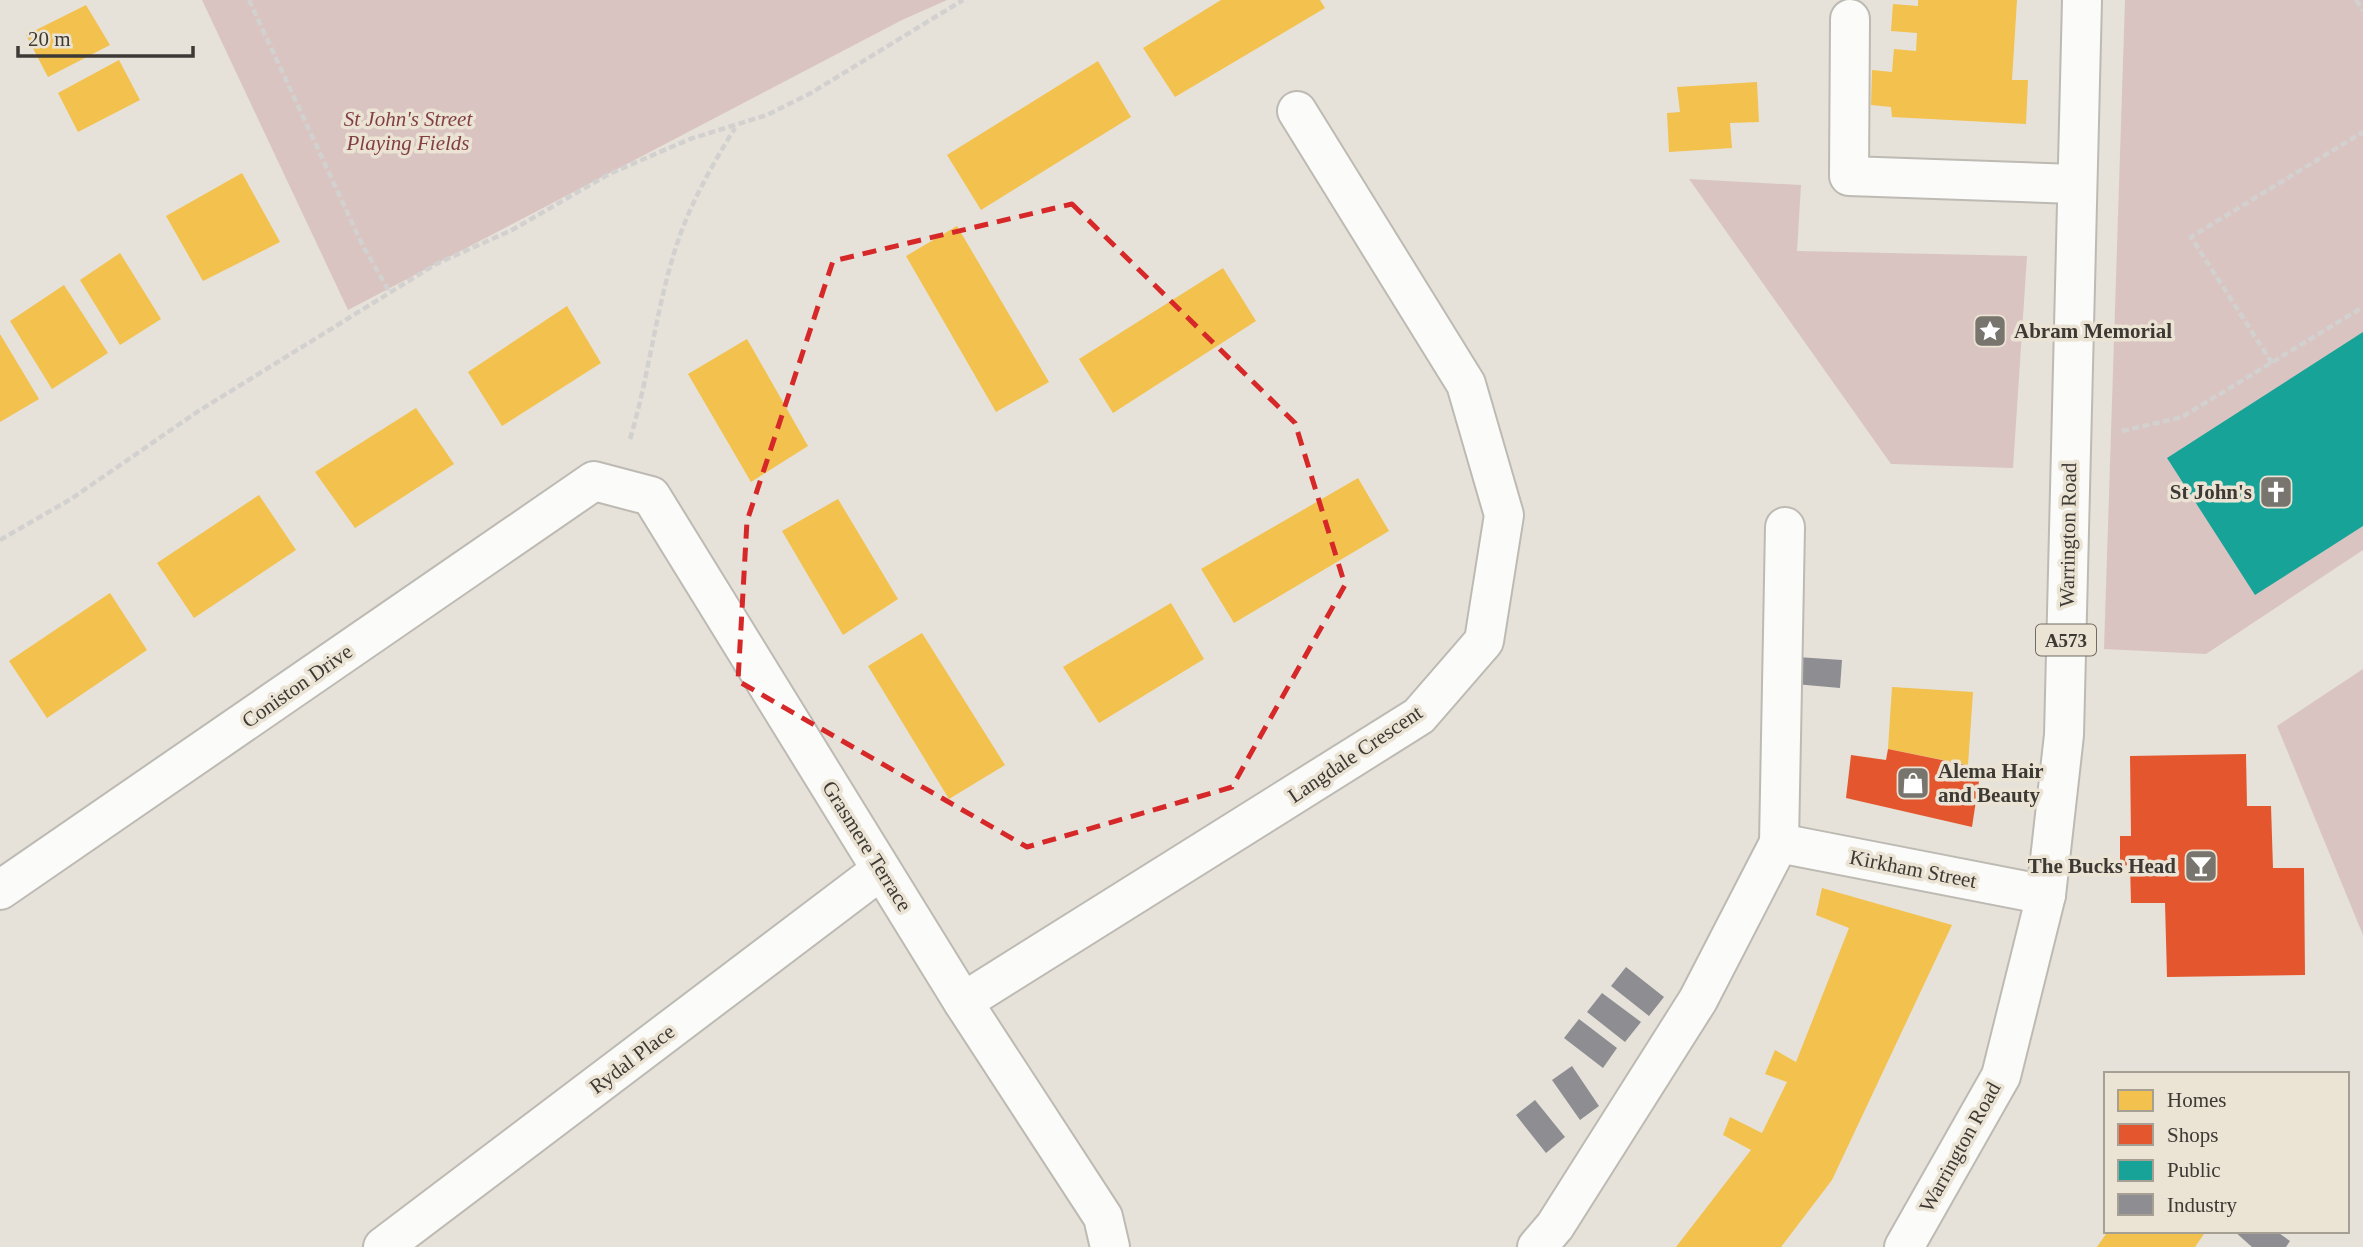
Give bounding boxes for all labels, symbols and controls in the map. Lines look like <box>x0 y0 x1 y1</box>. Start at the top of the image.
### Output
scale bar <box>18 14 192 58</box>
text: 20 m <box>28 27 71 51</box>
park label: St John's Street Playing Fields <box>344 107 473 155</box>
place icon: Abram Memorial <box>1971 312 2009 350</box>
place label: Abram Memorial <box>2014 319 2172 343</box>
street label: Warrington Road <box>2055 462 2081 608</box>
church icon: St John's <box>2257 473 2295 511</box>
place label: St John's <box>2170 480 2252 504</box>
road number: A573 <box>2036 624 2096 656</box>
street label: Coniston Drive <box>237 639 357 733</box>
street label: Langdale Crescent <box>1283 700 1427 808</box>
place label: Alema Hair and Beauty <box>1938 759 2044 807</box>
shop icon: Alema Hair and Beauty <box>1894 764 1932 802</box>
street label: Grasmere Terrace <box>817 776 917 916</box>
street label: Kirkham Street <box>1847 845 1979 893</box>
bar icon: The Bucks Head <box>2182 847 2220 885</box>
place label: The Bucks Head <box>2028 854 2176 878</box>
street label: Rydal Place <box>585 1019 679 1099</box>
legend <box>2104 1072 2349 1233</box>
street label: Warrington Road <box>1914 1077 2006 1216</box>
text: Homes <box>2167 1088 2227 1112</box>
text: Shops <box>2167 1123 2218 1147</box>
text: Public <box>2167 1158 2221 1182</box>
text: Industry <box>2167 1193 2237 1217</box>

